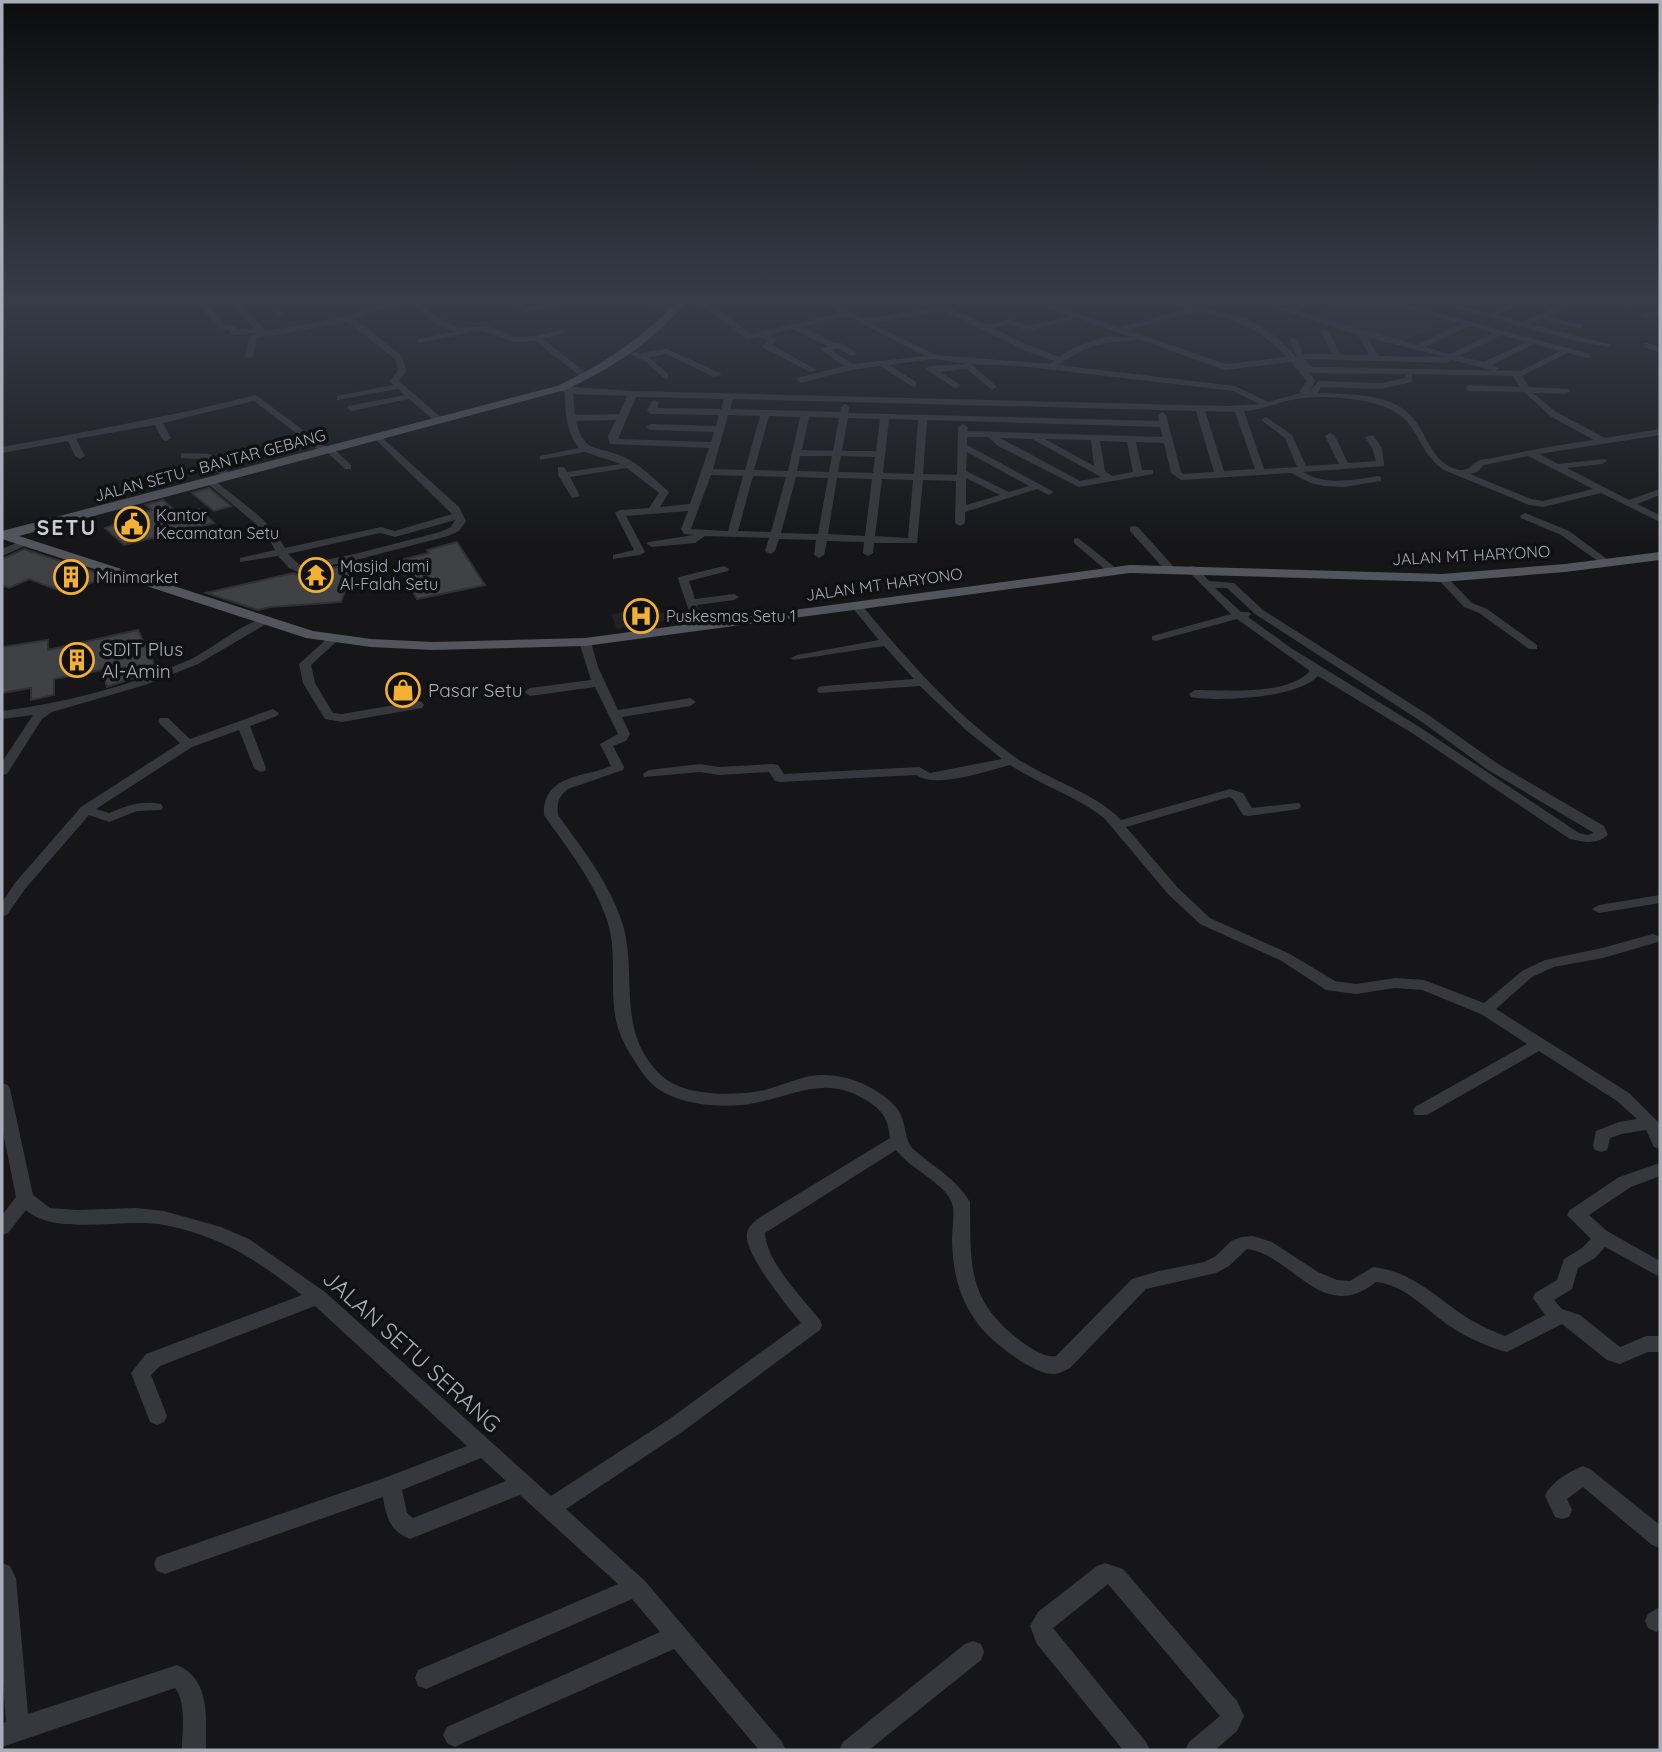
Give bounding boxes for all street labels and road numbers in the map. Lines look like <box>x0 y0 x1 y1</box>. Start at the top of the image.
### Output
street label: JALAN SETU - BANTAR GEBANG <box>92 424 328 506</box>
street label: JALAN MT HARYONO <box>1391 541 1551 569</box>
street label: JALAN MT HARYONO <box>804 563 964 605</box>
street label: JALAN SETU SERANG <box>317 1263 507 1439</box>

